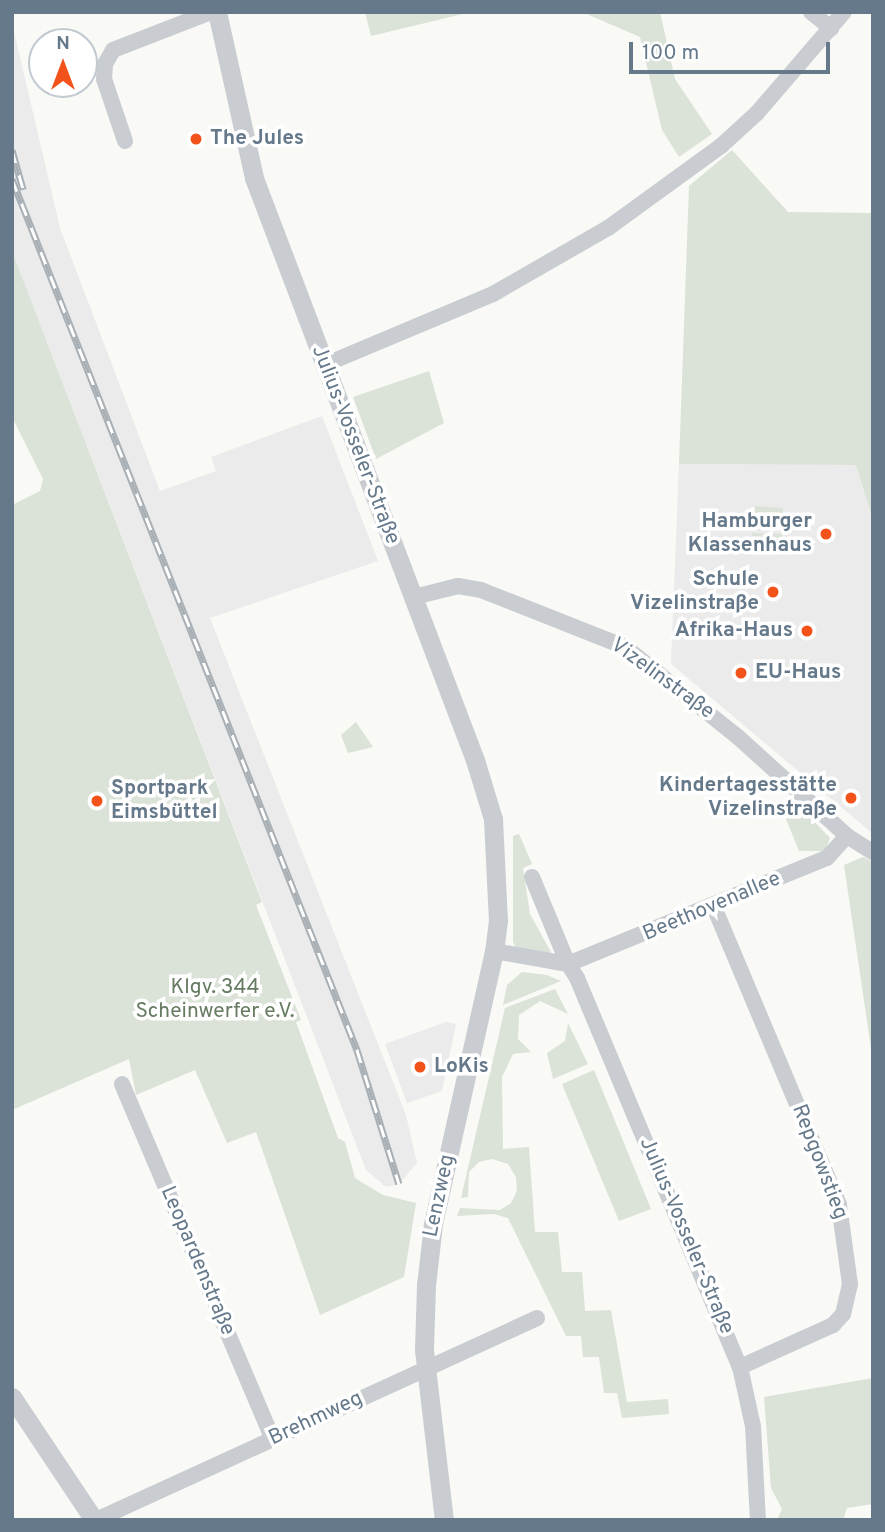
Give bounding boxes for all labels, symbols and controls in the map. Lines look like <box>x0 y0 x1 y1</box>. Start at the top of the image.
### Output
north arrow <box>28 28 98 98</box>
scale bar <box>633 28 834 72</box>
text: N <box>56 32 70 56</box>
text: 100 m <box>642 40 699 67</box>
place label: The Jules <box>210 126 304 152</box>
marker: The Jules <box>188 131 204 147</box>
street label: Julius-Vosseler-Straße <box>305 342 405 548</box>
place label: Hamburger Klassenhaus <box>688 509 812 559</box>
marker: Hamburger Klassenhaus <box>818 526 834 542</box>
place label: Schule Vizelinstraße <box>630 567 759 617</box>
marker: Schule Vizelinstraße <box>765 584 781 600</box>
place label: Afrika-Haus <box>675 618 793 644</box>
marker: Afrika-Haus <box>799 623 815 639</box>
street label: Vizelinstraße <box>605 633 719 725</box>
place label: EU-Haus <box>755 660 841 686</box>
marker: EU-Haus <box>733 665 749 681</box>
place label: Kindertagesstätte Vizelinstraße <box>659 773 837 823</box>
place label: Sportpark Eimsbüttel <box>111 776 218 826</box>
marker: Kindertagesstätte Vizelinstraße <box>843 790 859 806</box>
marker: Sportpark Eimsbüttel <box>89 793 105 809</box>
street label: Beethovenallee <box>639 867 785 947</box>
park label: Klgv. 344 Scheinwerfer e.V. <box>135 975 295 1025</box>
place label: LoKis <box>434 1054 489 1080</box>
marker: LoKis <box>412 1059 428 1075</box>
street label: Repgowstieg <box>786 1101 852 1223</box>
street label: Julius-Vosseler-Straße <box>633 1134 739 1338</box>
street label: Lenzweg <box>419 1152 461 1240</box>
street label: Leopardenstraße <box>154 1183 240 1339</box>
street label: Brehmweg <box>265 1386 367 1452</box>

